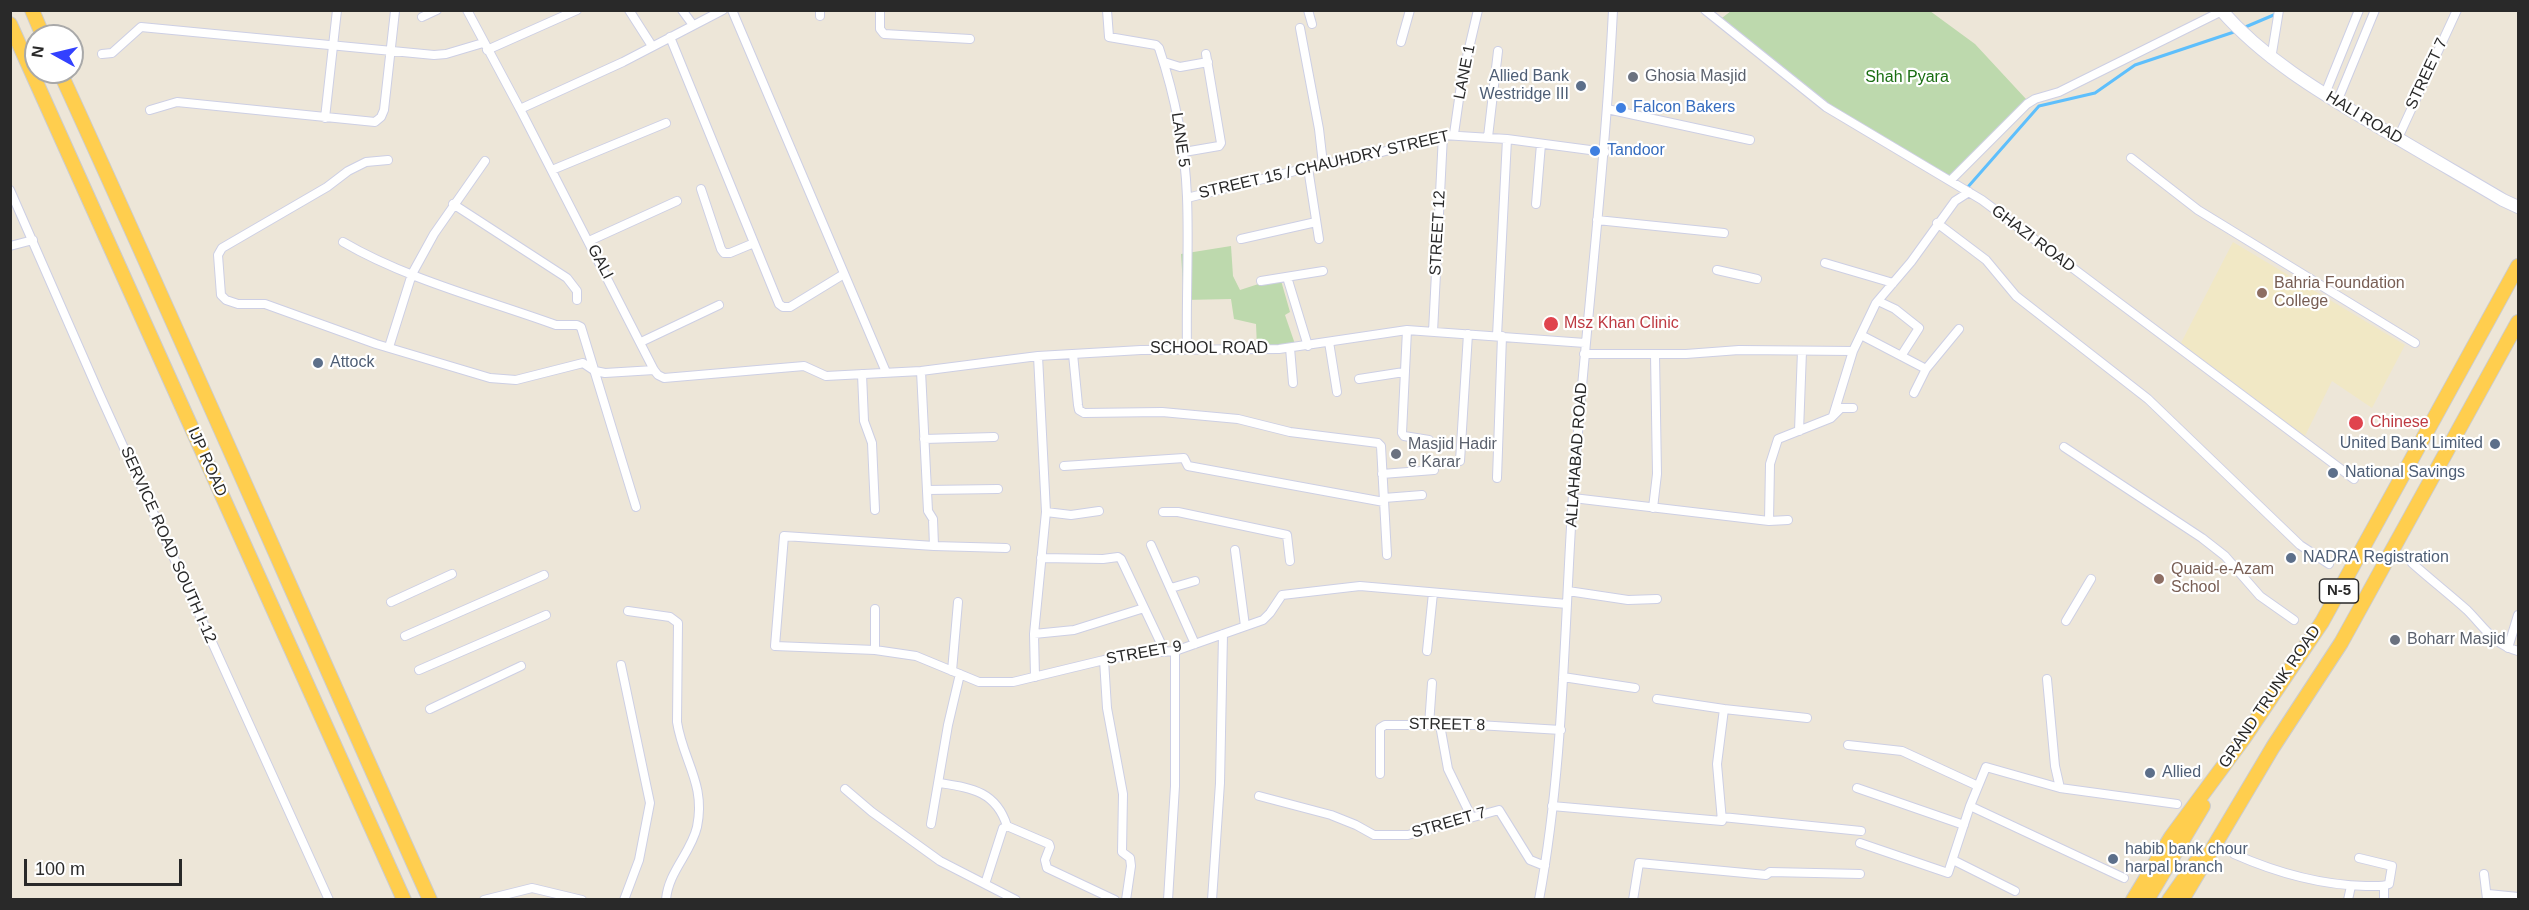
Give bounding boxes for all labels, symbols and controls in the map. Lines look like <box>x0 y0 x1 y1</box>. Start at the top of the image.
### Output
north arrow <box>24 24 84 84</box>
street label: STREET 7 <box>2402 35 2452 113</box>
street label: LANE 1 <box>1450 43 1480 101</box>
text: N <box>28 45 47 59</box>
place label: Allied Bank Westridge III <box>1479 67 1569 105</box>
place label: Ghosia Masjid <box>1645 67 1746 87</box>
park label: Shah Pyara <box>1865 68 1949 88</box>
marker: Ghosia Masjid <box>1626 70 1640 84</box>
marker: Allied Bank Westridge III <box>1574 79 1588 93</box>
street label: HALI ROAD <box>2322 88 2406 148</box>
place label: Falcon Bakers <box>1633 98 1735 118</box>
marker: Falcon Bakers <box>1614 101 1628 115</box>
street label: LANE 5 <box>1167 111 1193 169</box>
street label: STREET 15 / CHAUHDRY STREET <box>1197 127 1451 203</box>
place label: Tandoor <box>1607 141 1665 161</box>
marker: Tandoor <box>1588 144 1602 158</box>
street label: STREET 12 <box>1426 190 1450 276</box>
street label: GHAZI ROAD <box>1987 201 2079 277</box>
street label: GALI <box>583 241 617 283</box>
place label: Bahria Foundation College <box>2274 274 2405 312</box>
marker: Bahria Foundation College <box>2255 286 2269 300</box>
place label: Msz Khan Clinic <box>1564 314 1679 334</box>
marker: Msz Khan Clinic <box>1542 315 1560 333</box>
street label: SCHOOL ROAD <box>1150 339 1268 359</box>
place label: Attock <box>330 353 374 373</box>
marker: Attock <box>311 356 325 370</box>
street label: ALLAHABAD ROAD <box>1562 382 1592 528</box>
place label: Chinese <box>2370 413 2429 433</box>
marker: Chinese <box>2347 414 2365 432</box>
street label: IJP ROAD <box>183 424 231 500</box>
place label: United Bank Limited <box>2340 434 2483 454</box>
place label: Masjid Hadir e Karar <box>1408 435 1497 473</box>
marker: United Bank Limited <box>2488 437 2502 451</box>
street label: SERVICE ROAD SOUTH I-12 <box>116 444 220 646</box>
marker: Masjid Hadir e Karar <box>1389 447 1403 461</box>
place label: National Savings <box>2345 463 2465 483</box>
marker: National Savings <box>2326 466 2340 480</box>
place label: NADRA Registration <box>2303 548 2449 568</box>
marker: NADRA Registration <box>2284 551 2298 565</box>
place label: Quaid-e-Azam School <box>2171 560 2274 598</box>
marker: Quaid-e-Azam School <box>2152 572 2166 586</box>
road number: N-5 <box>2320 579 2358 603</box>
street label: GRAND TRUNK ROAD <box>2215 622 2325 772</box>
place label: Boharr Masjid <box>2407 630 2506 650</box>
marker: Boharr Masjid <box>2388 633 2402 647</box>
street label: STREET 9 <box>1105 637 1183 669</box>
street label: STREET 8 <box>1409 715 1485 735</box>
place label: Allied <box>2162 763 2201 783</box>
marker: Allied <box>2143 766 2157 780</box>
street label: STREET 7 <box>1410 803 1488 843</box>
place label: habib bank chour harpal branch <box>2125 840 2248 878</box>
scale bar <box>27 847 184 885</box>
marker: habib bank chour harpal branch <box>2106 852 2120 866</box>
text: 100 m <box>35 859 85 879</box>

